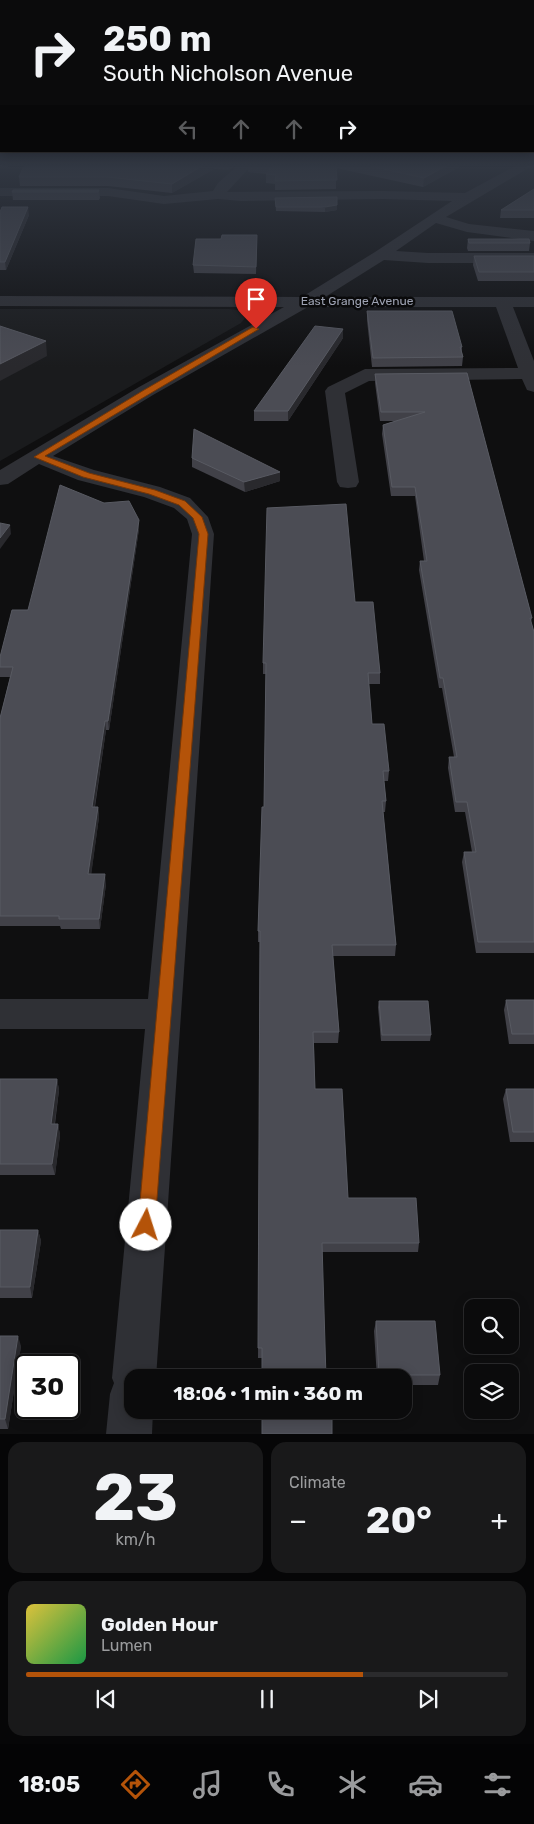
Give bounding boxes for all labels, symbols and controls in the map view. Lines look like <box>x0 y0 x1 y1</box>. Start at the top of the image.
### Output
text: 250 m <box>103 18 212 60</box>
icon: right <box>20 20 85 85</box>
text: South Nicholson Avenue <box>103 60 353 87</box>
icon: left <box>174 115 202 143</box>
icon: ahead <box>227 115 255 143</box>
icon: ahead <box>280 115 308 143</box>
icon: right <box>333 115 361 143</box>
pin <box>235 278 277 329</box>
icon: arrive <box>242 285 270 313</box>
street label: East Grange Avenue <box>301 294 414 308</box>
position arrow <box>119 1198 171 1250</box>
map controls <box>464 1299 519 1419</box>
button: search <box>464 1299 519 1354</box>
speed limit sign: 30 <box>15 1354 80 1419</box>
button: layers <box>464 1364 519 1419</box>
text: 18:06 · 1 min · 360 m <box>173 1382 363 1405</box>
text: 23 <box>93 1459 178 1536</box>
text: Climate <box>289 1473 346 1492</box>
text: 20° <box>366 1497 432 1543</box>
text: − <box>289 1504 307 1537</box>
text: + <box>491 1504 508 1537</box>
text: km/h <box>116 1530 155 1549</box>
text: Golden Hour <box>101 1613 218 1636</box>
text: Lumen <box>101 1636 152 1655</box>
icon: previous <box>92 1685 120 1713</box>
icon: pause <box>253 1685 281 1713</box>
icon: next <box>414 1685 442 1713</box>
icon: directions <box>118 1767 153 1802</box>
icon: music <box>190 1767 225 1802</box>
icon: phone <box>263 1767 298 1802</box>
icon: climate <box>335 1767 370 1802</box>
icon: car <box>408 1767 443 1802</box>
icon: filters <box>480 1767 515 1802</box>
text: 18:05 <box>19 1771 80 1798</box>

